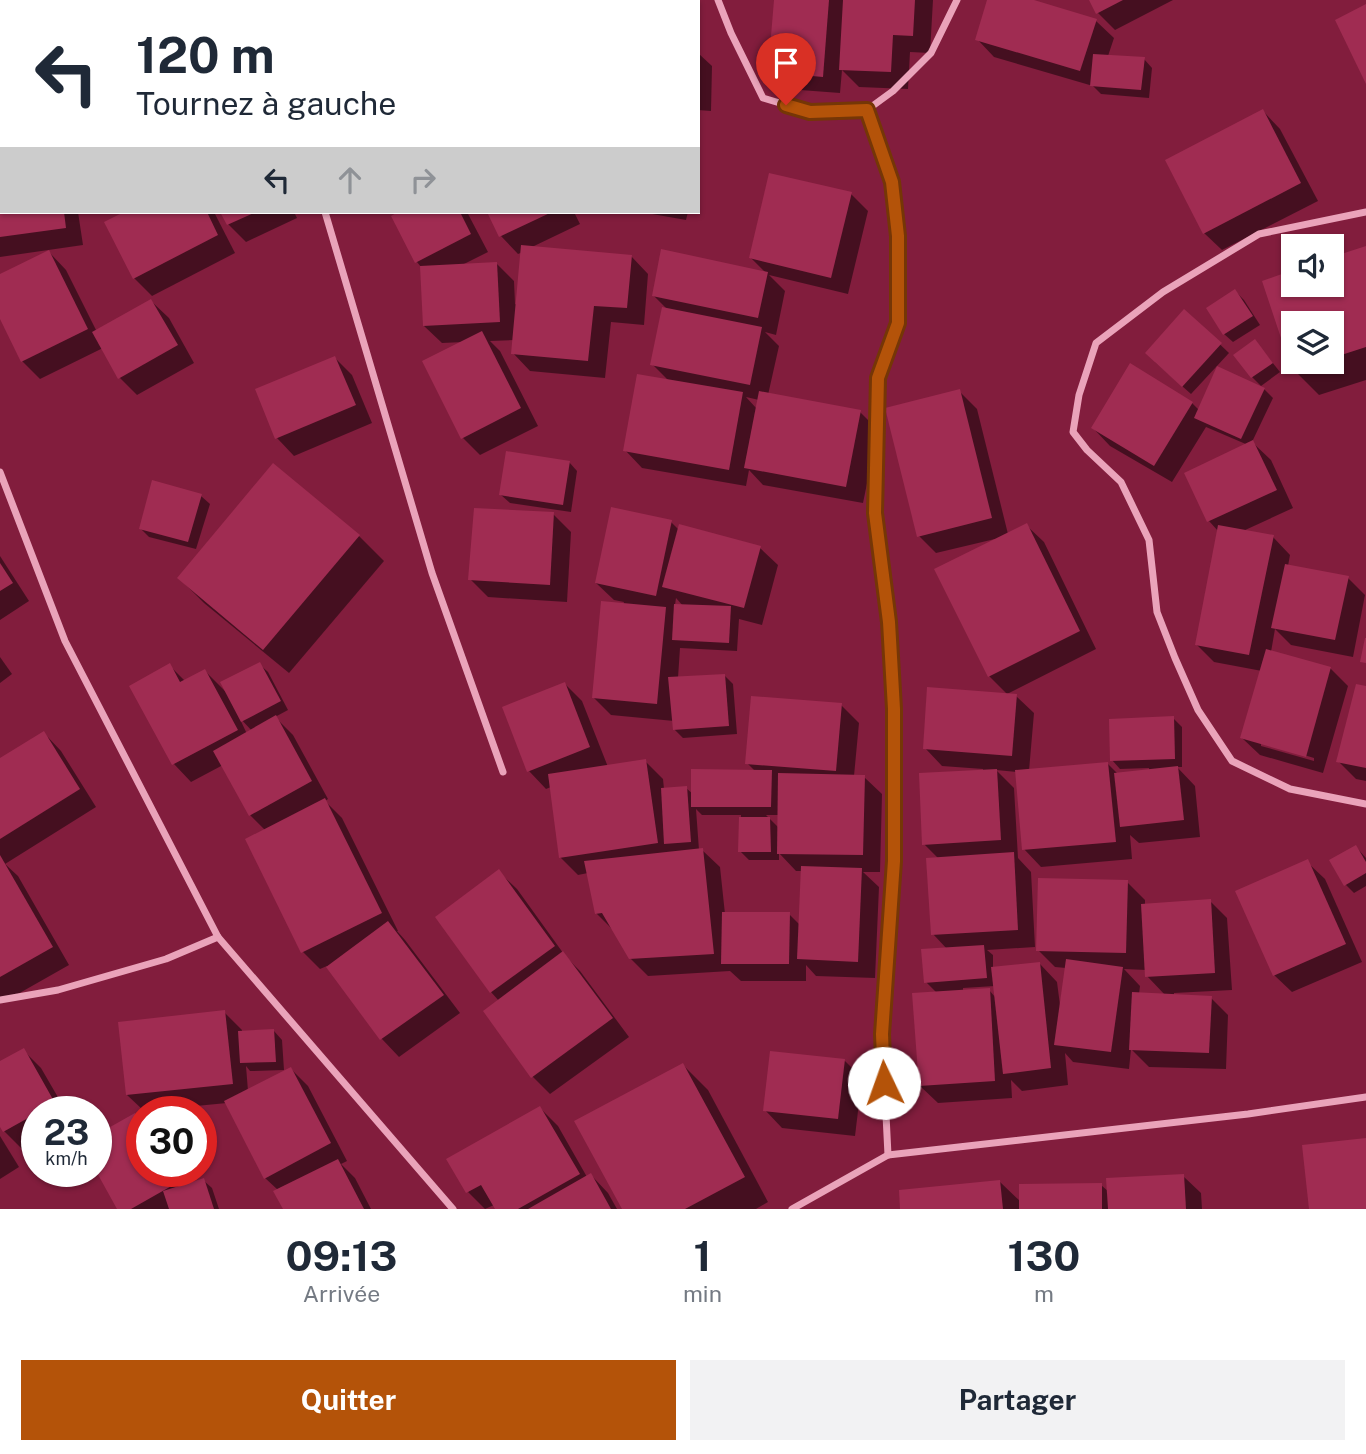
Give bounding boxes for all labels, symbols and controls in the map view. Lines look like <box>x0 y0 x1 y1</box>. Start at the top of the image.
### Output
text: 120 m <box>136 26 275 84</box>
icon: left <box>21 28 112 119</box>
pin <box>756 33 816 105</box>
icon: arrive <box>767 44 805 82</box>
text: Tournez à gauche <box>136 85 396 122</box>
icon: left <box>258 161 296 199</box>
icon: ahead <box>331 161 369 199</box>
icon: right <box>404 161 442 199</box>
map controls <box>1281 234 1344 374</box>
button: sound <box>1281 234 1344 297</box>
button: layers <box>1281 311 1344 374</box>
position arrow <box>847 1046 921 1120</box>
speed limit sign: 30 <box>126 1096 217 1187</box>
text: 23 <box>44 1112 89 1153</box>
text: km/h <box>45 1148 88 1169</box>
text: 09:13 <box>286 1231 397 1280</box>
text: 1 <box>693 1231 711 1280</box>
text: 130 <box>1008 1231 1080 1280</box>
text: Arrivée <box>303 1280 380 1307</box>
text: min <box>683 1280 722 1307</box>
text: m <box>1034 1280 1054 1307</box>
button: Quitter <box>21 1360 676 1440</box>
button: Partager <box>690 1360 1345 1440</box>

